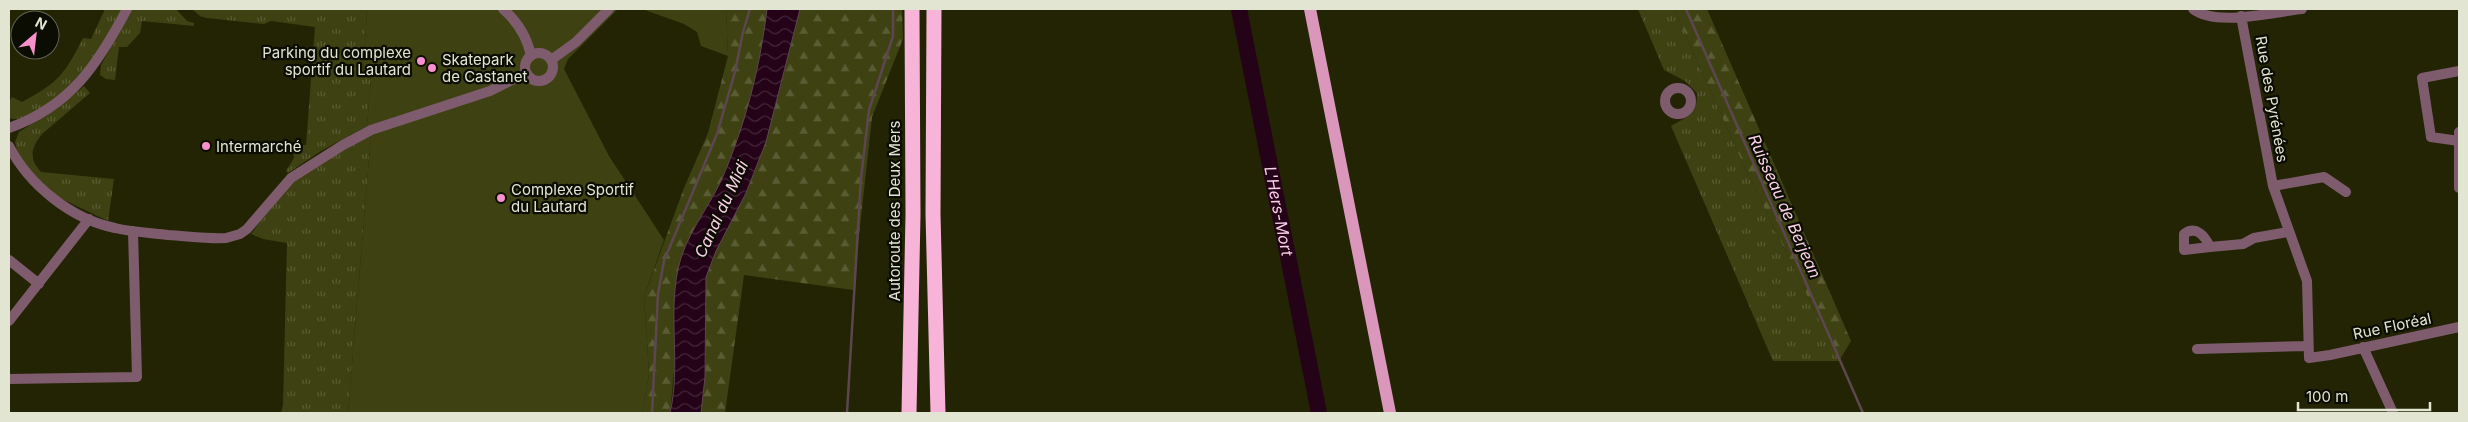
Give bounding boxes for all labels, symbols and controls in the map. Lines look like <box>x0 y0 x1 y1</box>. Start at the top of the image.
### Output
north arrow <box>10 10 60 60</box>
text: N <box>33 13 50 33</box>
street label: Rue des Pyrénées <box>2252 34 2292 164</box>
place label: Parking du complexe sportif du Lautard <box>262 43 411 79</box>
place label: Skatepark de Castanet <box>442 50 527 86</box>
marker: Parking du complexe sportif du Lautard <box>415 55 427 67</box>
marker: Skatepark de Castanet <box>426 62 438 74</box>
street label: Autoroute des Deux Mers <box>885 121 904 301</box>
water label: Ruisseau de Berjean <box>1744 131 1826 281</box>
place label: Intermarché <box>216 137 301 156</box>
marker: Intermarché <box>200 140 212 152</box>
water label: Canal du Midi <box>690 156 753 261</box>
water label: L'Hers-Mort <box>1260 165 1298 258</box>
place label: Complexe Sportif du Lautard <box>511 180 634 216</box>
marker: Complexe Sportif du Lautard <box>495 192 507 204</box>
street label: Rue Floréal <box>2351 308 2433 344</box>
scale bar <box>2298 380 2430 412</box>
text: 100 m <box>2306 387 2348 406</box>

